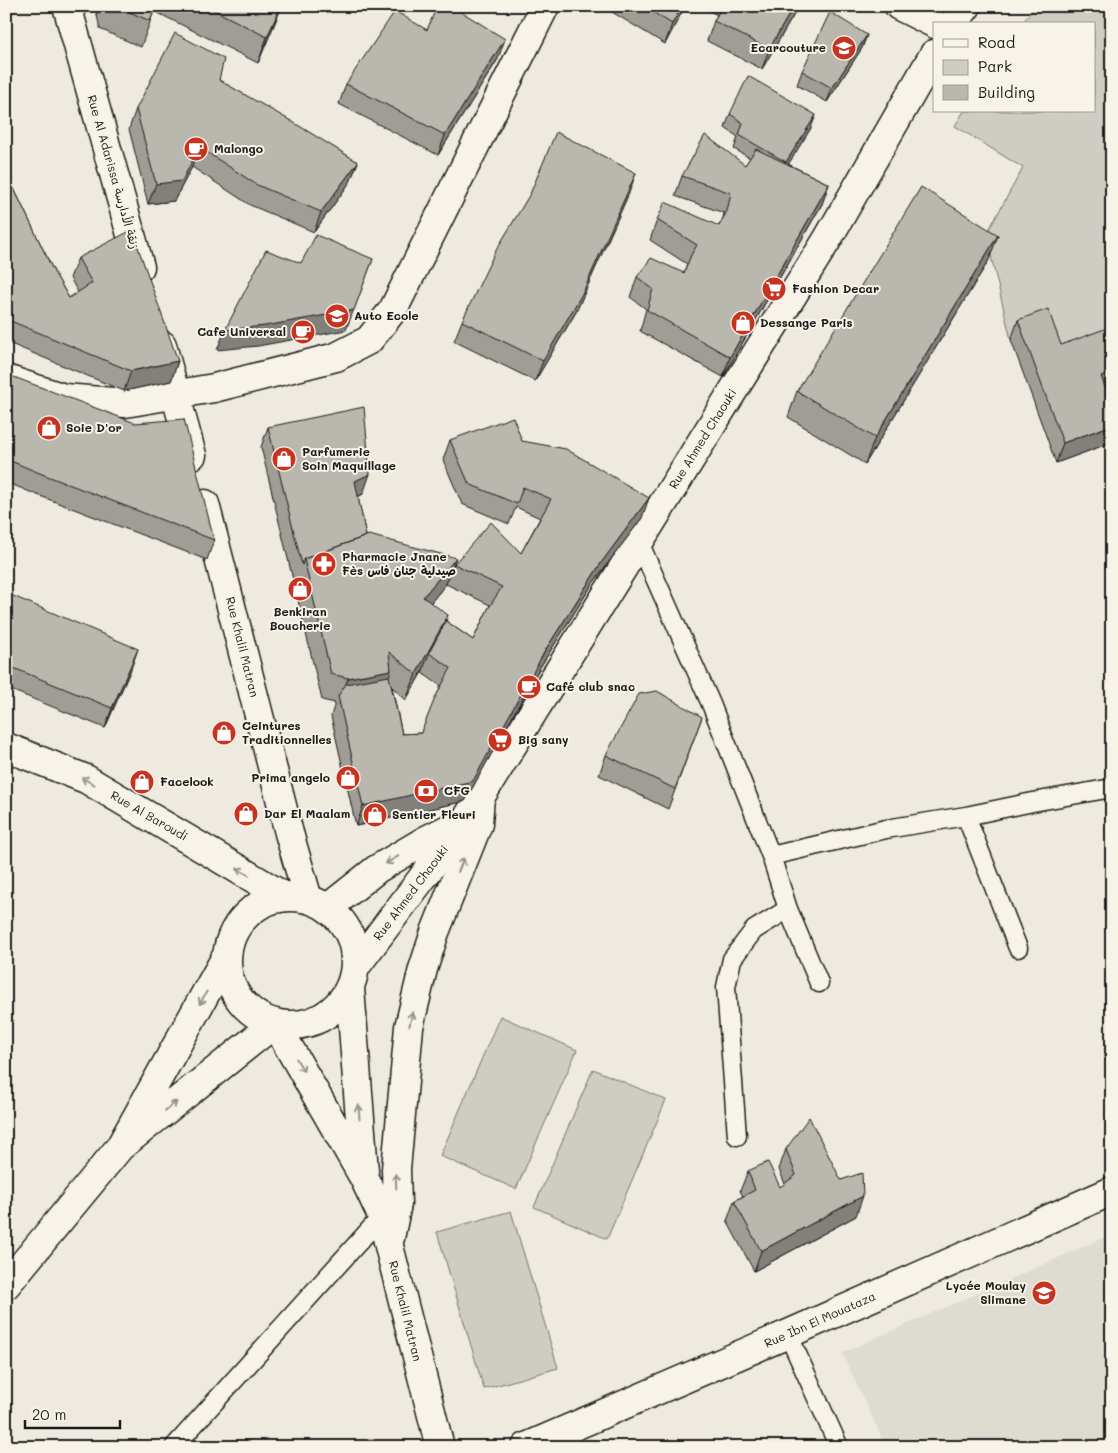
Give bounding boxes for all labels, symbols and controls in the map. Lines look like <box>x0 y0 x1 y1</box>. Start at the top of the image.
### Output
legend <box>933 22 1096 112</box>
text: Road <box>978 32 1015 52</box>
school or university icon: Ecarcouture <box>831 35 857 61</box>
place label: Ecarcouture <box>751 39 826 55</box>
text: Park <box>978 56 1012 76</box>
text: Building <box>978 82 1035 102</box>
street label: Rue Al Adarissa زنقة الأدارسة <box>84 93 144 251</box>
cafe icon: Malongo <box>183 136 209 162</box>
place label: Malongo <box>214 140 263 156</box>
supermarket icon: Fashion Decar <box>761 276 787 302</box>
place label: Fashion Decar <box>792 280 879 296</box>
school or university icon: Auto Ecole <box>324 303 350 329</box>
place label: Auto Ecole <box>354 307 419 323</box>
shop icon: Dessange Paris <box>730 310 756 336</box>
place label: Dessange Paris <box>760 314 853 330</box>
cafe icon: Cafe Universal <box>290 319 316 345</box>
place label: Cafe Universal <box>197 323 286 339</box>
street label: Rue Ahmed Chaouki <box>665 385 740 492</box>
shop icon: Soie D'or <box>36 415 62 441</box>
place label: Soie D'or <box>66 419 122 435</box>
place label: Parfumerie Soin Maquillage <box>302 443 396 473</box>
shop icon: Parfumerie Soin Maquillage <box>271 446 297 472</box>
place label: Pharmacie Jnane Fès صيدلية جنان فاس <box>342 548 456 578</box>
pharmacy icon: Pharmacie Jnane Fès صيدلية جنان فاس <box>311 551 337 577</box>
shop icon: Benkiran Boucherie <box>287 576 313 602</box>
street label: Rue Khalil Matran <box>223 595 263 699</box>
place label: Benkiran Boucherie <box>269 603 331 633</box>
cafe icon: Café club snac <box>516 674 542 700</box>
place label: Café club snac <box>546 678 635 694</box>
place label: Ceintures Traditionnelles <box>242 717 332 747</box>
shop icon: Ceintures Traditionnelles <box>211 720 237 746</box>
supermarket icon: Big sany <box>487 727 513 753</box>
place label: Big sany <box>518 731 569 747</box>
shop icon: Prima angelo <box>335 765 361 791</box>
shop icon: Facelook <box>129 769 155 795</box>
place label: Prima angelo <box>251 769 330 785</box>
place label: Facelook <box>160 773 214 789</box>
one-way arrow <box>81 776 96 785</box>
bank icon: CFG <box>413 778 439 804</box>
place label: CFG <box>444 782 470 798</box>
street label: Rue Al Baroudi <box>108 787 191 844</box>
shop icon: Dar El Maalam <box>233 801 259 827</box>
shop icon: Sentier Fleuri <box>362 802 388 828</box>
place label: Dar El Maalam <box>264 805 350 821</box>
place label: Sentier Fleuri <box>392 806 476 822</box>
street label: Rue Ahmed Chaouki <box>369 841 451 943</box>
one-way arrow <box>386 855 400 865</box>
one-way arrow <box>457 858 467 873</box>
one-way arrow <box>237 866 251 876</box>
one-way arrow <box>198 990 208 1004</box>
one-way arrow <box>407 1012 416 1028</box>
one-way arrow <box>295 1058 305 1072</box>
one-way arrow <box>165 1100 178 1111</box>
one-way arrow <box>355 1104 364 1120</box>
one-way arrow <box>391 1173 401 1190</box>
street label: Rue Khalil Matran <box>386 1259 426 1363</box>
place label: Lycée Moulay Slimane <box>946 1277 1026 1307</box>
school or university icon: Lycée Moulay Slimane <box>1031 1280 1057 1306</box>
street label: Rue Ibn El Mouataza <box>761 1287 878 1351</box>
scale bar <box>25 1398 120 1430</box>
text: 20 m <box>32 1404 66 1424</box>

